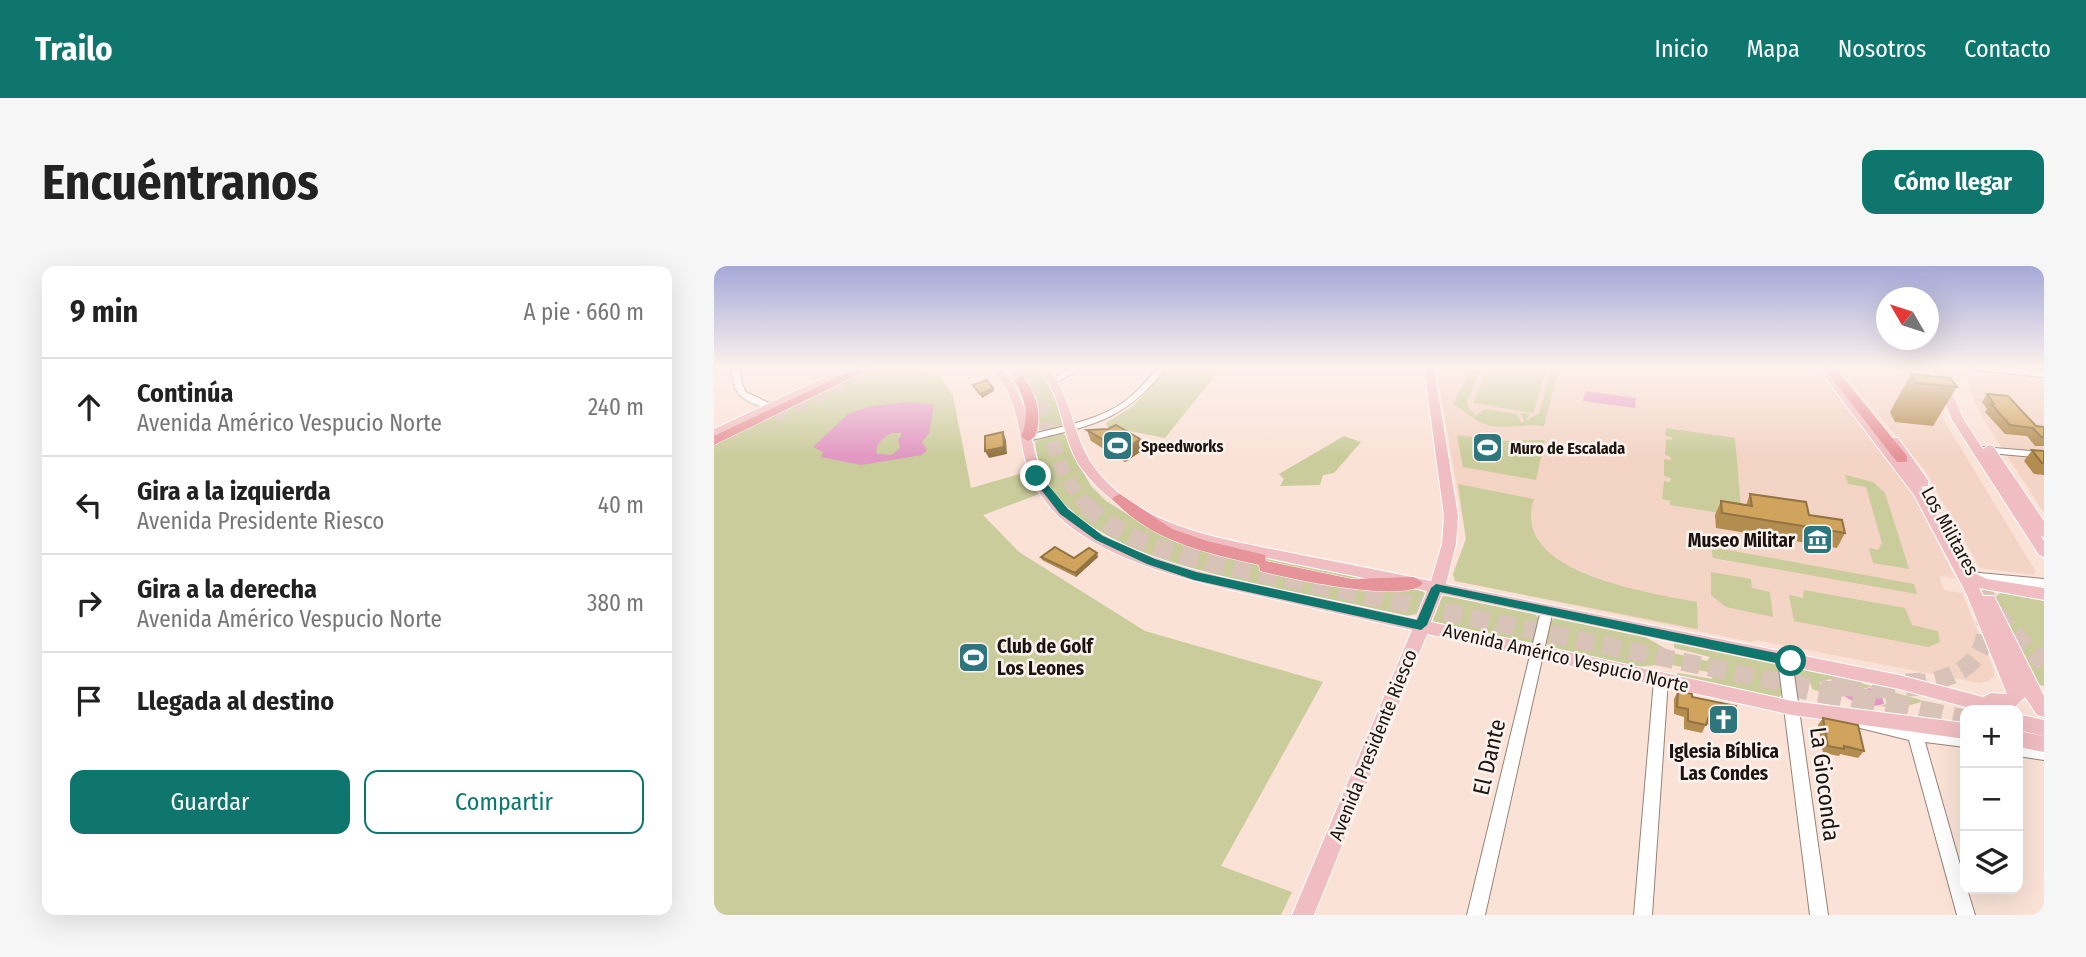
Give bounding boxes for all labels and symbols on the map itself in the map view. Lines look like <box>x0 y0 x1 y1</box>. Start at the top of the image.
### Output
north arrow <box>1876 287 1939 350</box>
sports icon: Speedworks <box>1101 429 1135 463</box>
sports icon: Muro de Escalada <box>1470 431 1504 465</box>
place label: Speedworks <box>1141 437 1223 456</box>
place label: Muro de Escalada <box>1510 439 1625 458</box>
route end <box>1020 460 1051 491</box>
street label: Los Militares <box>1916 483 1984 579</box>
museum icon: Museo Militar <box>1801 523 1835 557</box>
place label: Museo Militar <box>1688 529 1796 552</box>
street label: Avenida Américo Vespucio Norte <box>1441 618 1691 698</box>
place label: Club de Golf Los Leones <box>997 635 1095 680</box>
sports icon: Club de Golf Los Leones <box>957 640 991 674</box>
route start <box>1775 645 1806 676</box>
street label: Avenida Presidente Riesco <box>1324 646 1422 844</box>
church icon: Iglesia Bíblica Las Condes <box>1707 703 1741 737</box>
street label: El Dante <box>1467 716 1511 798</box>
street label: La Gioconda <box>1804 725 1846 843</box>
place label: Iglesia Bíblica Las Condes <box>1669 740 1779 785</box>

